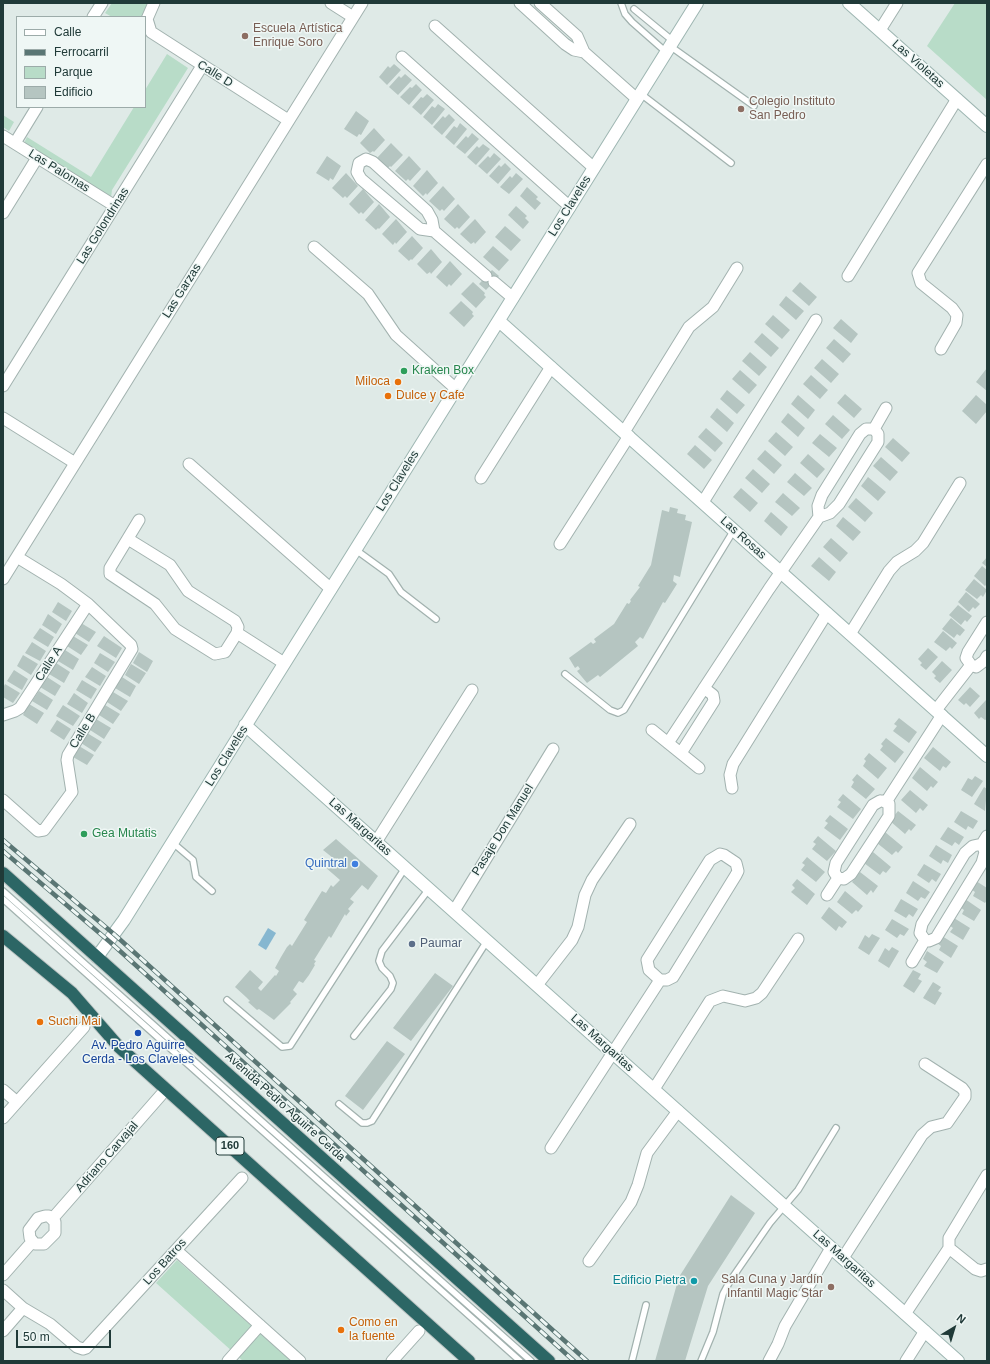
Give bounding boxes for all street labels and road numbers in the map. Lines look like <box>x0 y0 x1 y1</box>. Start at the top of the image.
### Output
street label: Las Violetas <box>889 37 947 91</box>
street label: Calle D <box>195 57 235 91</box>
street label: Las Palomas <box>26 147 92 195</box>
street label: Los Claveles <box>546 173 594 239</box>
street label: Las Golondrinas <box>74 185 132 267</box>
street label: Las Garzas <box>160 261 204 321</box>
street label: Los Claveles <box>374 448 422 514</box>
street label: Las Rosas <box>717 514 769 562</box>
street label: Calle A <box>32 644 66 684</box>
street label: Calle B <box>67 711 99 751</box>
street label: Los Claveles <box>203 723 251 789</box>
street label: Pasaje Don Manuel <box>469 782 537 878</box>
street label: Las Margaritas <box>326 795 394 859</box>
street label: Las Margaritas <box>568 1011 636 1075</box>
street label: Avenida Pedro Aguirre Cerda <box>222 1049 348 1165</box>
street label: Adriano Carvajal <box>72 1119 142 1195</box>
road number: 160 <box>216 1137 244 1155</box>
street label: Las Margaritas <box>810 1227 878 1291</box>
street label: Los Batros <box>140 1236 190 1288</box>

